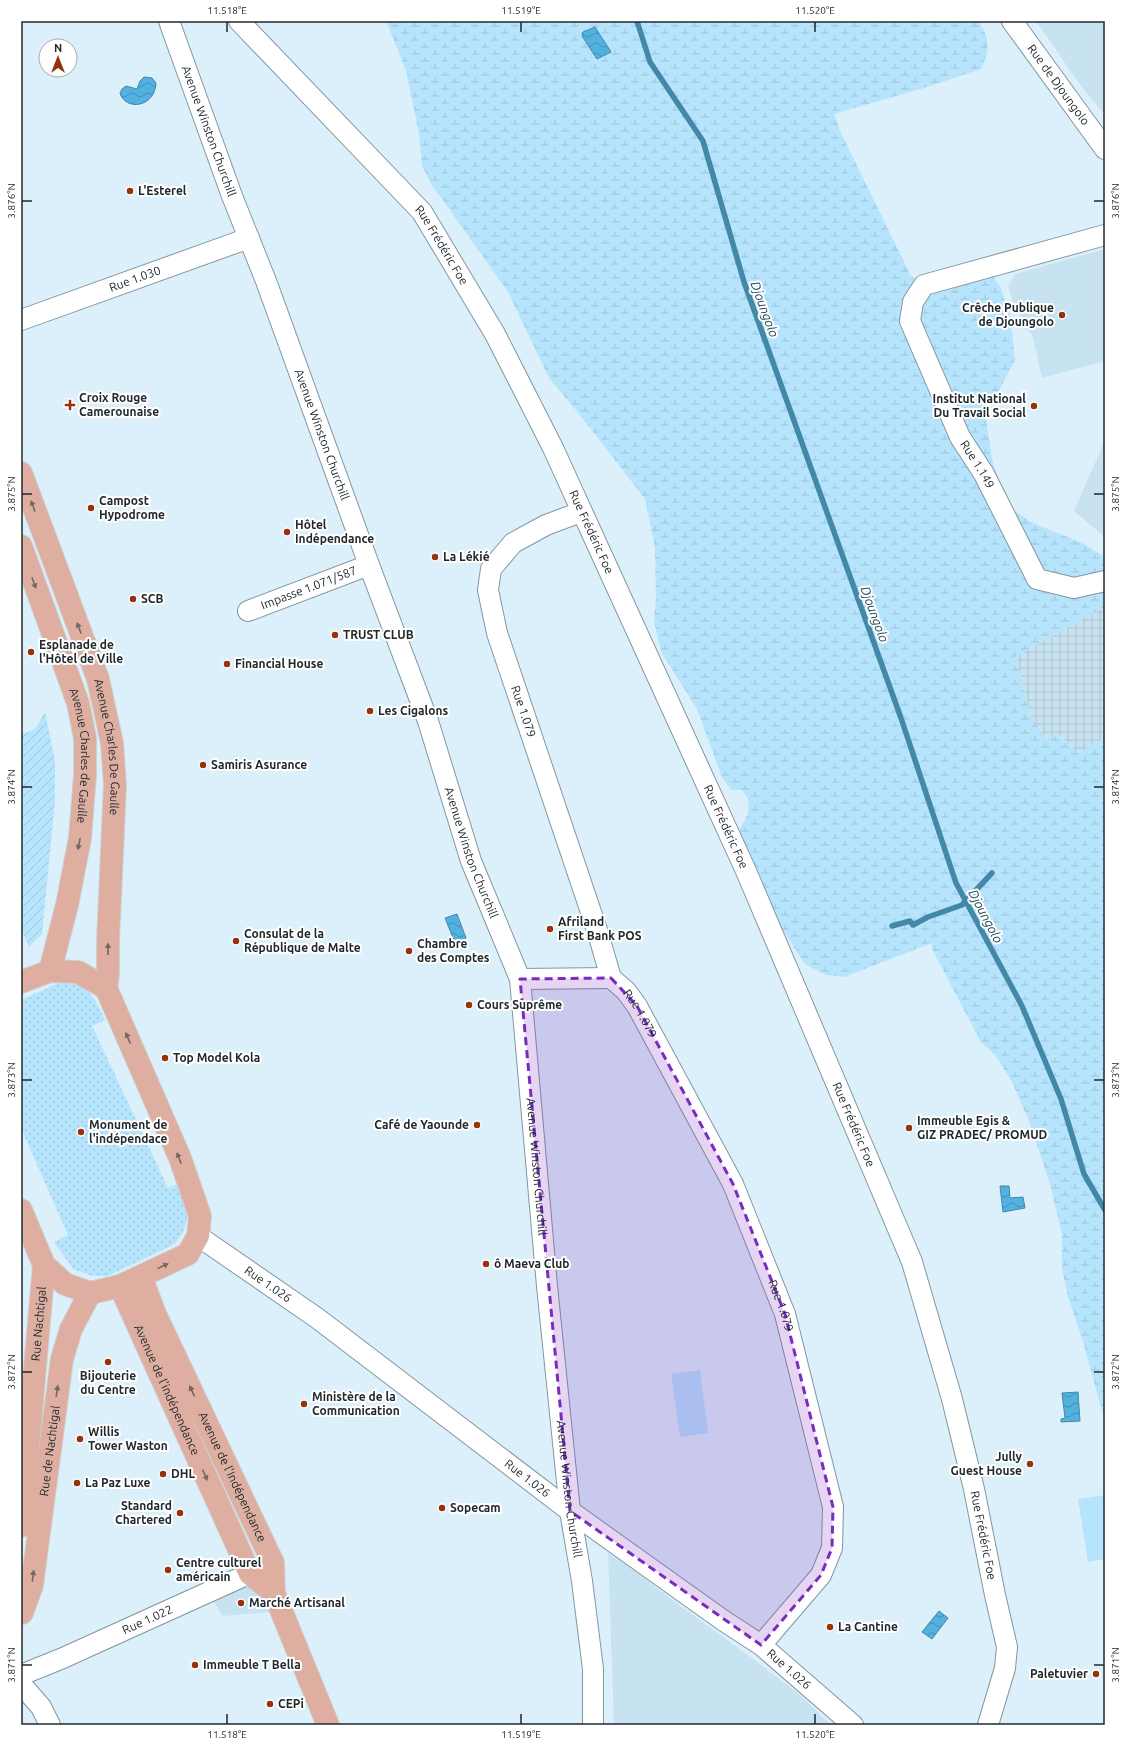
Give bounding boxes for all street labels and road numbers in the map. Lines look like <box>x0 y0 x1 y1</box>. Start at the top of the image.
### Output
street label: Rue de Djoungolo <box>1025 42 1092 127</box>
street label: Avenue Winston Churchill <box>180 64 239 198</box>
street label: Rue Frédéric Foe <box>413 202 471 287</box>
street label: Rue 1.030 <box>107 263 162 294</box>
street label: Avenue Winston Churchill <box>293 367 352 502</box>
street label: Rue 1.149 <box>958 438 997 490</box>
street label: Rue Frédéric Foe <box>567 488 616 576</box>
street label: Impasse 1.071/587 <box>259 563 358 612</box>
street label: Avenue Charles De Gaulle <box>92 678 122 816</box>
street label: Rue 1.079 <box>509 684 539 739</box>
street label: Avenue Charles de Gaulle <box>67 686 92 824</box>
street label: Rue Frédéric Foe <box>702 783 751 870</box>
street label: Avenue Winston Churchill <box>443 785 501 920</box>
street label: Rue 1.079 <box>621 987 660 1040</box>
street label: Rue Frédéric Foe <box>830 1080 878 1169</box>
street label: Avenue Winston Churchill <box>524 1097 550 1236</box>
street label: Rue 1.026 <box>242 1263 294 1305</box>
street label: Rue 1.079 <box>766 1278 796 1333</box>
street label: Rue Nachtigal <box>29 1286 48 1362</box>
street label: Avenue de l'indépendance <box>132 1322 202 1457</box>
street label: Rue de Nachtigal <box>37 1405 62 1497</box>
street label: Avenue de l'Indépendance <box>196 1410 269 1544</box>
street label: Avenue Winston Churchill <box>555 1420 585 1558</box>
street label: Rue 1.026 <box>502 1457 553 1500</box>
street label: Rue Frédéric Foe <box>969 1490 999 1581</box>
street label: Rue 1.022 <box>120 1602 174 1636</box>
street label: Rue 1.026 <box>765 1646 814 1692</box>

